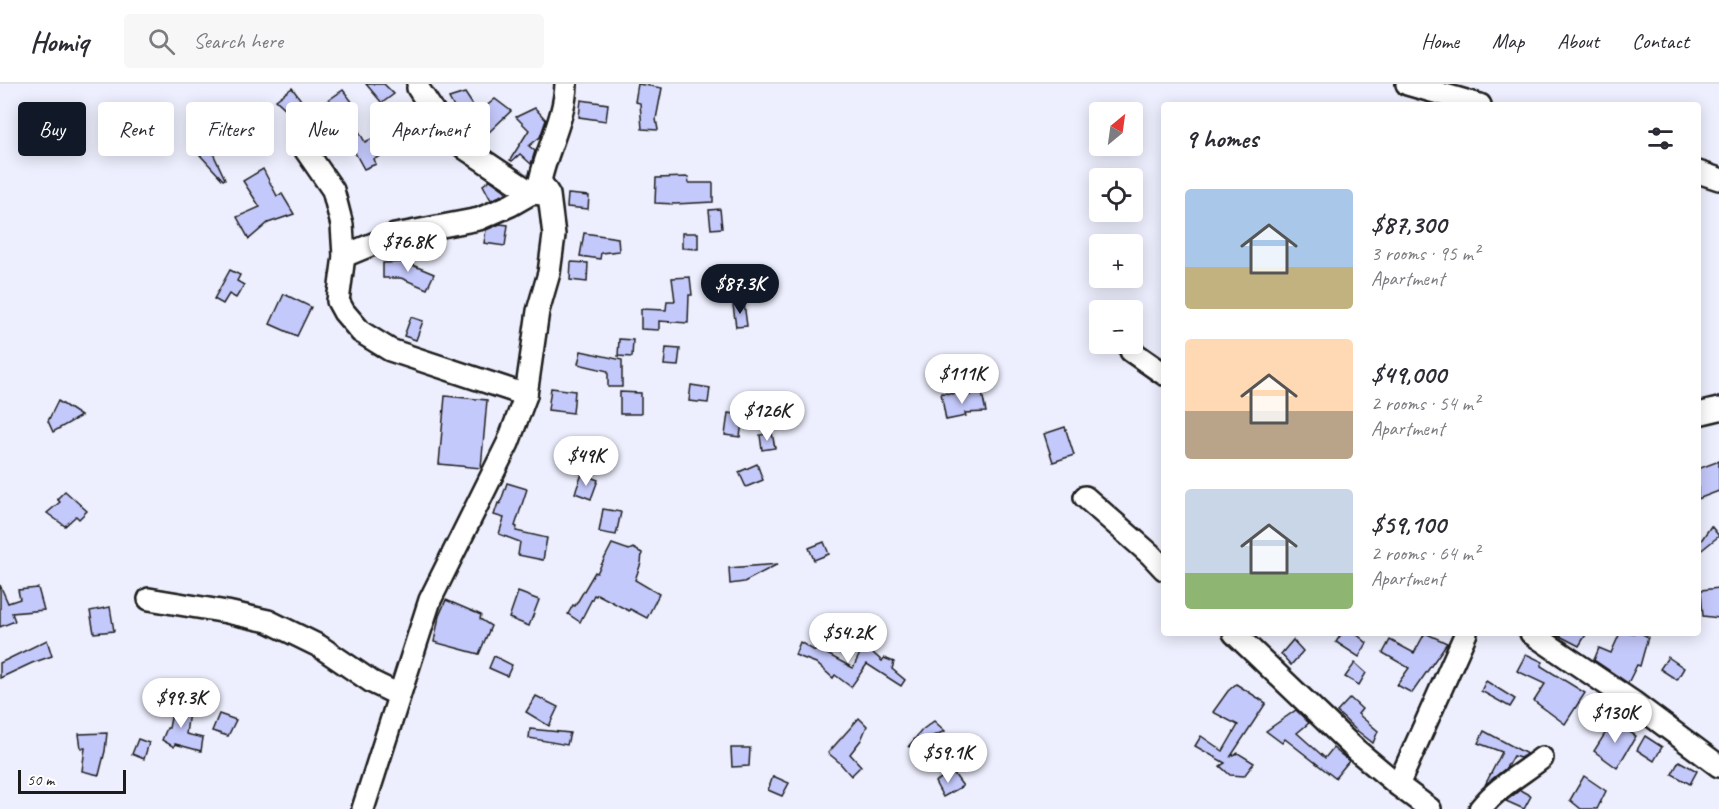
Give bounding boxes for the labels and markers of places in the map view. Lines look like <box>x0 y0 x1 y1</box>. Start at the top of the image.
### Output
pin: $76.8K <box>359 222 457 273</box>
pin: $87.3K <box>691 264 789 315</box>
pin: $111K <box>920 354 1004 405</box>
pin: $126K <box>725 391 809 442</box>
pin: $49K <box>550 436 622 487</box>
pin: $54.2K <box>799 613 897 664</box>
pin: $99.3K <box>132 678 230 729</box>
pin: $130K <box>1573 693 1657 744</box>
pin: $59.1K <box>899 733 997 784</box>

